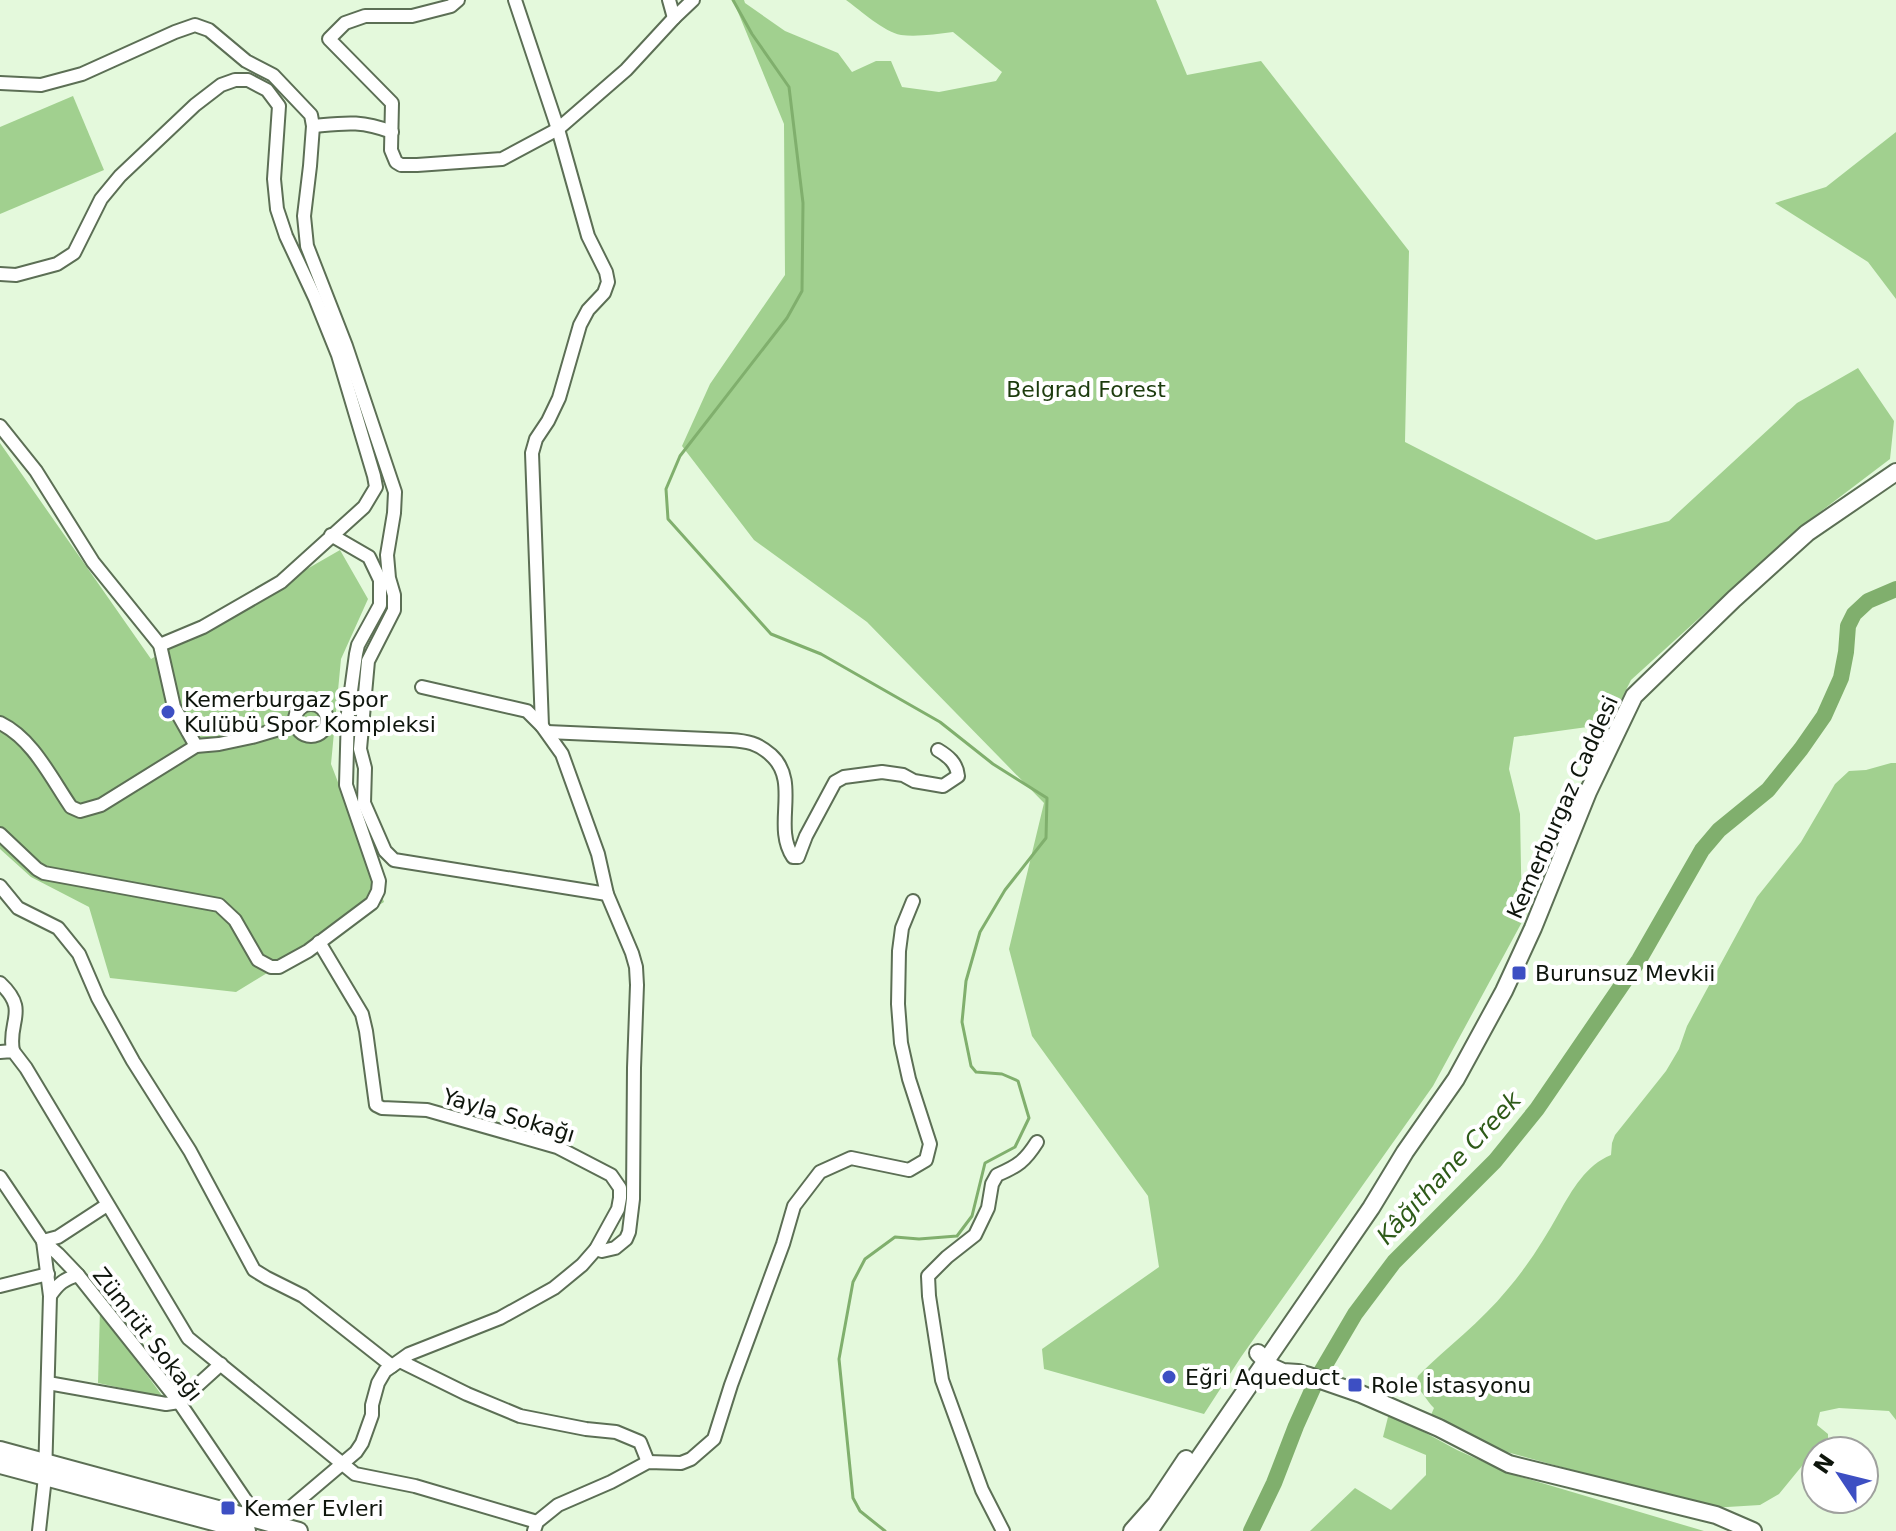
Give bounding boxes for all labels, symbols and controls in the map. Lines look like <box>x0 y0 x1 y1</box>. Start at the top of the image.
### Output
park label: Belgrad Forest <box>1006 377 1166 402</box>
place label: Kemerburgaz Spor Kulübü Spor Kompleksi <box>184 687 436 737</box>
street label: Kemerburgaz Caddesi <box>1502 692 1623 923</box>
marker: Kemerburgaz Spor Kulübü Spor Kompleksi <box>159 703 177 721</box>
place label: Burunsuz Mevkii <box>1535 961 1715 986</box>
marker: Burunsuz Mevkii <box>1510 964 1528 982</box>
street label: Yayla Sokağı <box>439 1083 578 1147</box>
water label: Kâğıthane Creek <box>1371 1085 1528 1250</box>
street label: Zümrüt Sokağı <box>88 1263 207 1406</box>
place label: Eğri Aqueduct <box>1185 1365 1340 1390</box>
marker: Eğri Aqueduct <box>1160 1368 1178 1386</box>
place label: Role İstasyonu <box>1371 1373 1531 1398</box>
marker: Role İstasyonu <box>1346 1376 1364 1394</box>
north arrow <box>1800 1435 1880 1515</box>
text: N <box>1809 1449 1840 1479</box>
place label: Kemer Evleri <box>244 1496 384 1521</box>
marker: Kemer Evleri <box>219 1499 237 1517</box>

